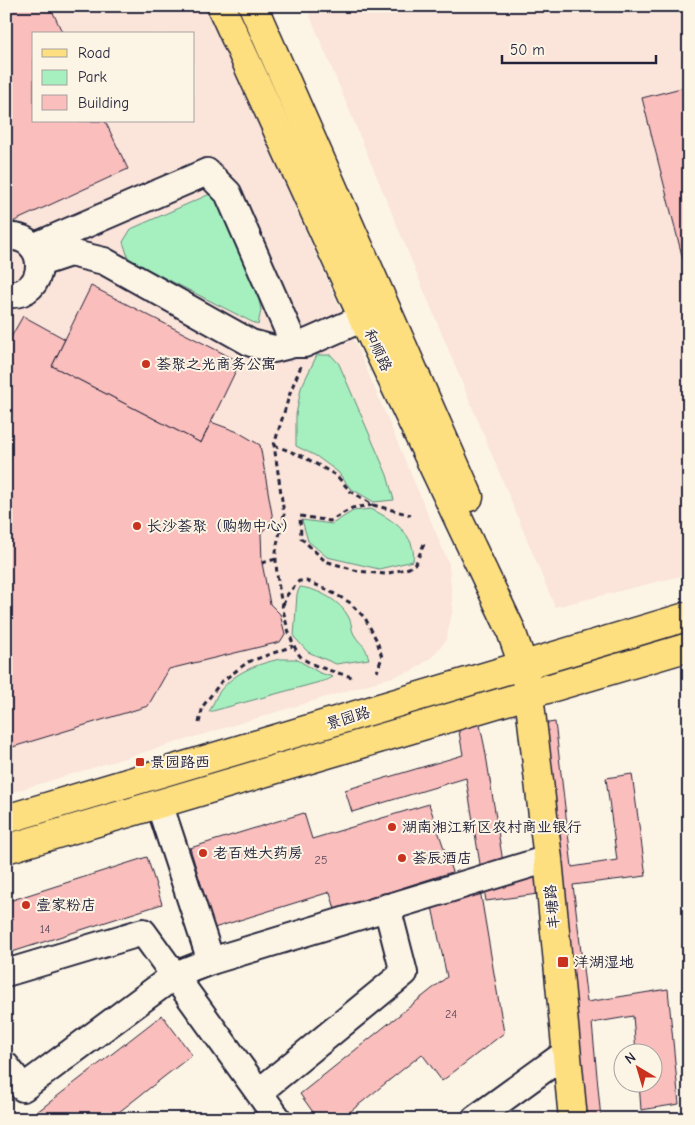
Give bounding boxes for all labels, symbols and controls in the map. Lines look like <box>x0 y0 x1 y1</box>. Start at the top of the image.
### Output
legend <box>32 32 195 122</box>
scale bar <box>502 32 656 64</box>
text: 50 m <box>510 41 545 59</box>
text: Road <box>78 44 110 62</box>
text: Park <box>78 68 107 86</box>
text: Building <box>78 94 129 112</box>
street label: 和顺路 <box>360 326 396 374</box>
place label: 荟聚之光商务公寓 <box>156 355 276 373</box>
marker: 荟聚之光商务公寓 <box>140 358 152 370</box>
place label: 长沙荟聚（购物中心） <box>147 517 297 535</box>
marker: 长沙荟聚（购物中心） <box>131 520 143 532</box>
street label: 景园路 <box>324 703 372 733</box>
place label: 景园路西 <box>150 753 210 771</box>
marker: 景园路西 <box>134 756 146 768</box>
place label: 湖南湘江新区农村商业银行 <box>402 818 582 836</box>
marker: 湖南湘江新区农村商业银行 <box>386 821 398 833</box>
place label: 老百姓大药房 <box>213 844 303 862</box>
marker: 老百姓大药房 <box>197 847 209 859</box>
place label: 荟辰酒店 <box>412 849 472 867</box>
marker: 荟辰酒店 <box>396 852 408 864</box>
house number: 25 <box>315 853 327 867</box>
street label: 丰塘路 <box>541 884 563 930</box>
place label: 壹家粉店 <box>36 896 96 914</box>
marker: 壹家粉店 <box>20 899 32 911</box>
house number: 14 <box>40 922 50 936</box>
place label: 洋湖湿地 <box>574 953 634 971</box>
marker: 洋湖湿地 <box>556 955 570 969</box>
house number: 24 <box>445 1007 457 1021</box>
north arrow <box>612 1042 662 1092</box>
text: N <box>621 1049 639 1068</box>

